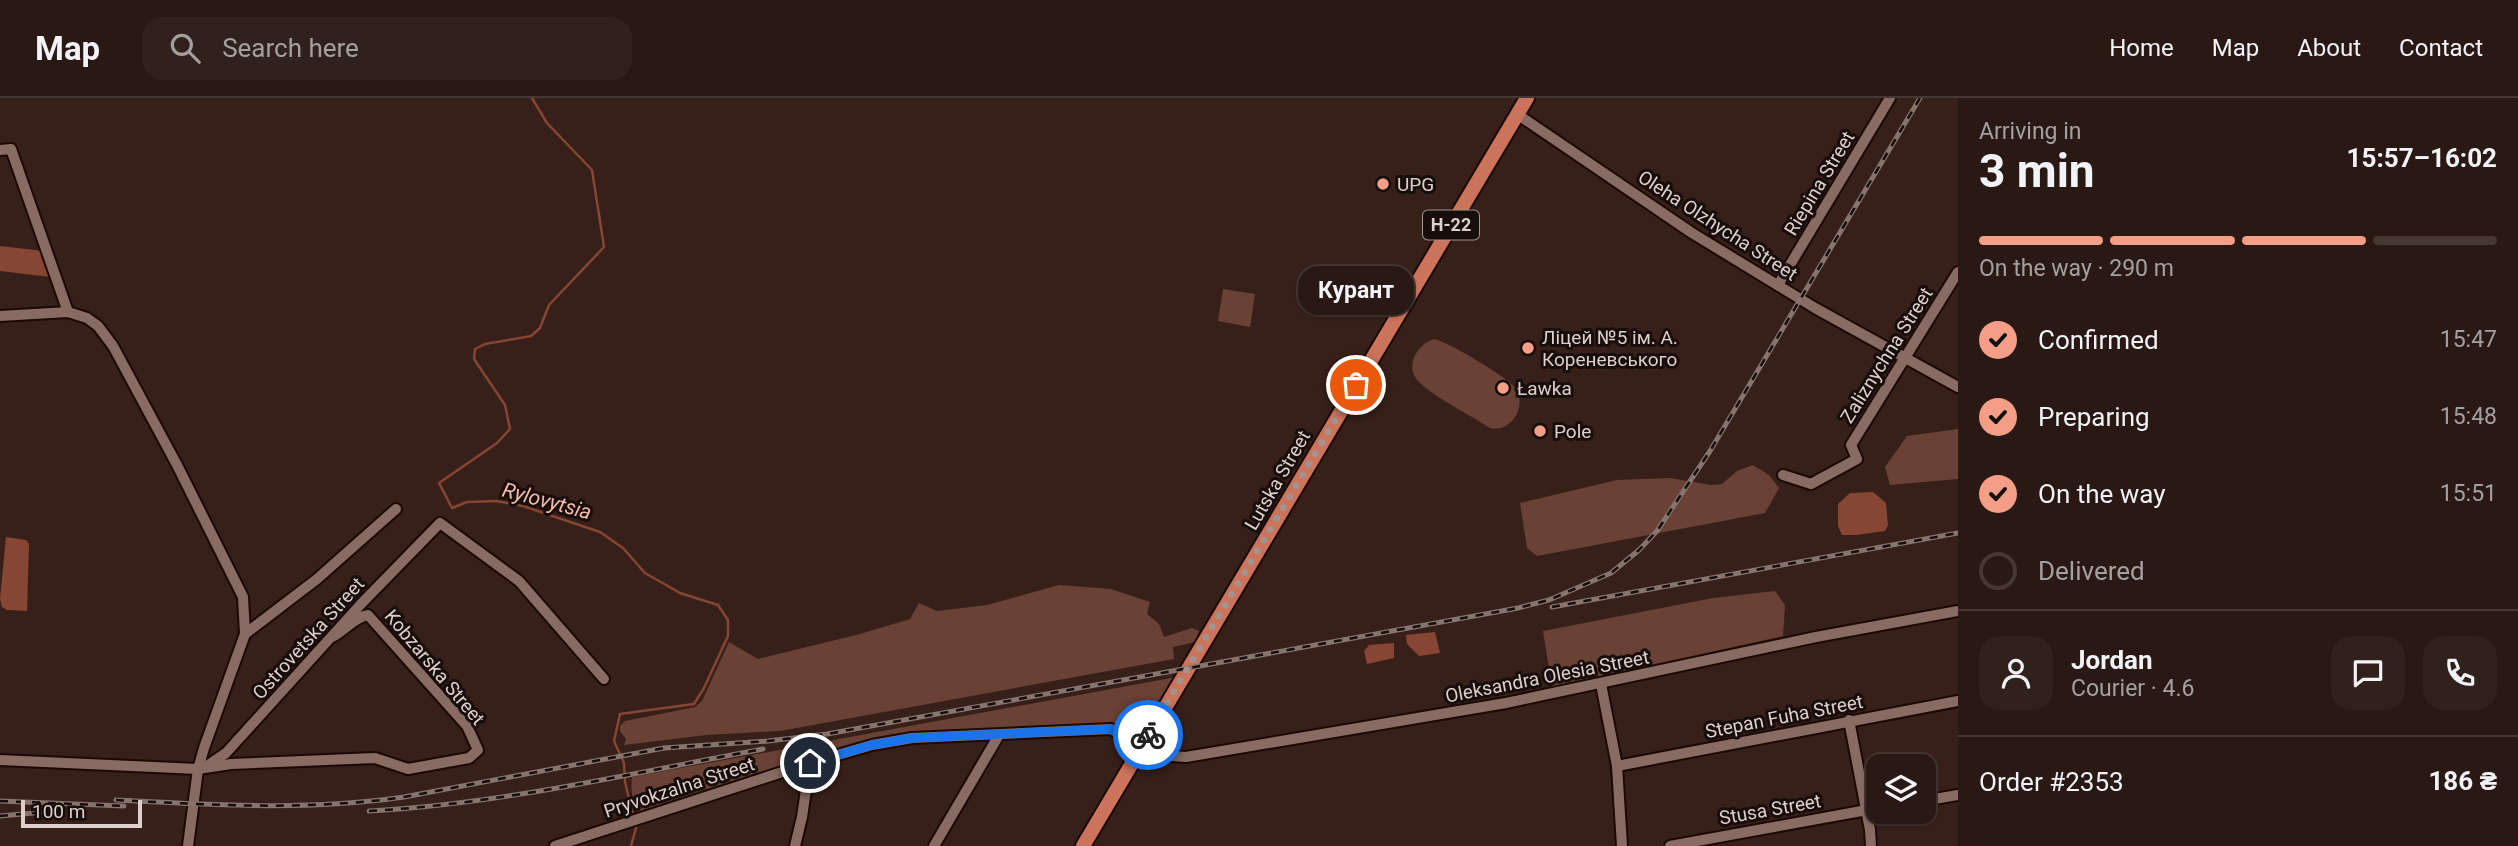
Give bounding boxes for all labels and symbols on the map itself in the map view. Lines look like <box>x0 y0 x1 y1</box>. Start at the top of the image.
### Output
street label: Riepina Street <box>1779 127 1860 239</box>
street label: Oleha Olzhycha Street <box>1634 165 1802 286</box>
place label: UPG <box>1397 173 1434 196</box>
marker: UPG <box>1375 176 1391 192</box>
road number: Н-22 <box>1423 210 1479 240</box>
callout: Курант <box>1298 266 1414 315</box>
street label: Zaliznychna Street <box>1835 283 1937 427</box>
place label: Ліцей №5 ім. А. Кореневського <box>1542 326 1678 371</box>
marker: Ліцей №5 ім. А. Кореневського <box>1520 340 1536 356</box>
pin <box>1326 355 1386 415</box>
place label: Ławka <box>1517 377 1572 400</box>
marker: Ławka <box>1495 380 1511 396</box>
place label: Pole <box>1554 420 1591 443</box>
marker: Pole <box>1532 423 1548 439</box>
street label: Lutska Street <box>1240 426 1315 534</box>
water label: Rylovytsia <box>500 478 594 524</box>
street label: Ostrovetska Street <box>248 573 369 704</box>
street label: Kobzarska Street <box>380 605 490 730</box>
street label: Oleksandra Olesia Street <box>1443 645 1651 708</box>
street label: Stepan Fuha Street <box>1703 690 1865 743</box>
courier <box>1113 700 1183 770</box>
pin <box>780 733 840 793</box>
street label: Pryvokzalna Street <box>601 752 757 823</box>
street label: Stusa Street <box>1717 789 1823 830</box>
scale bar <box>21 797 142 829</box>

